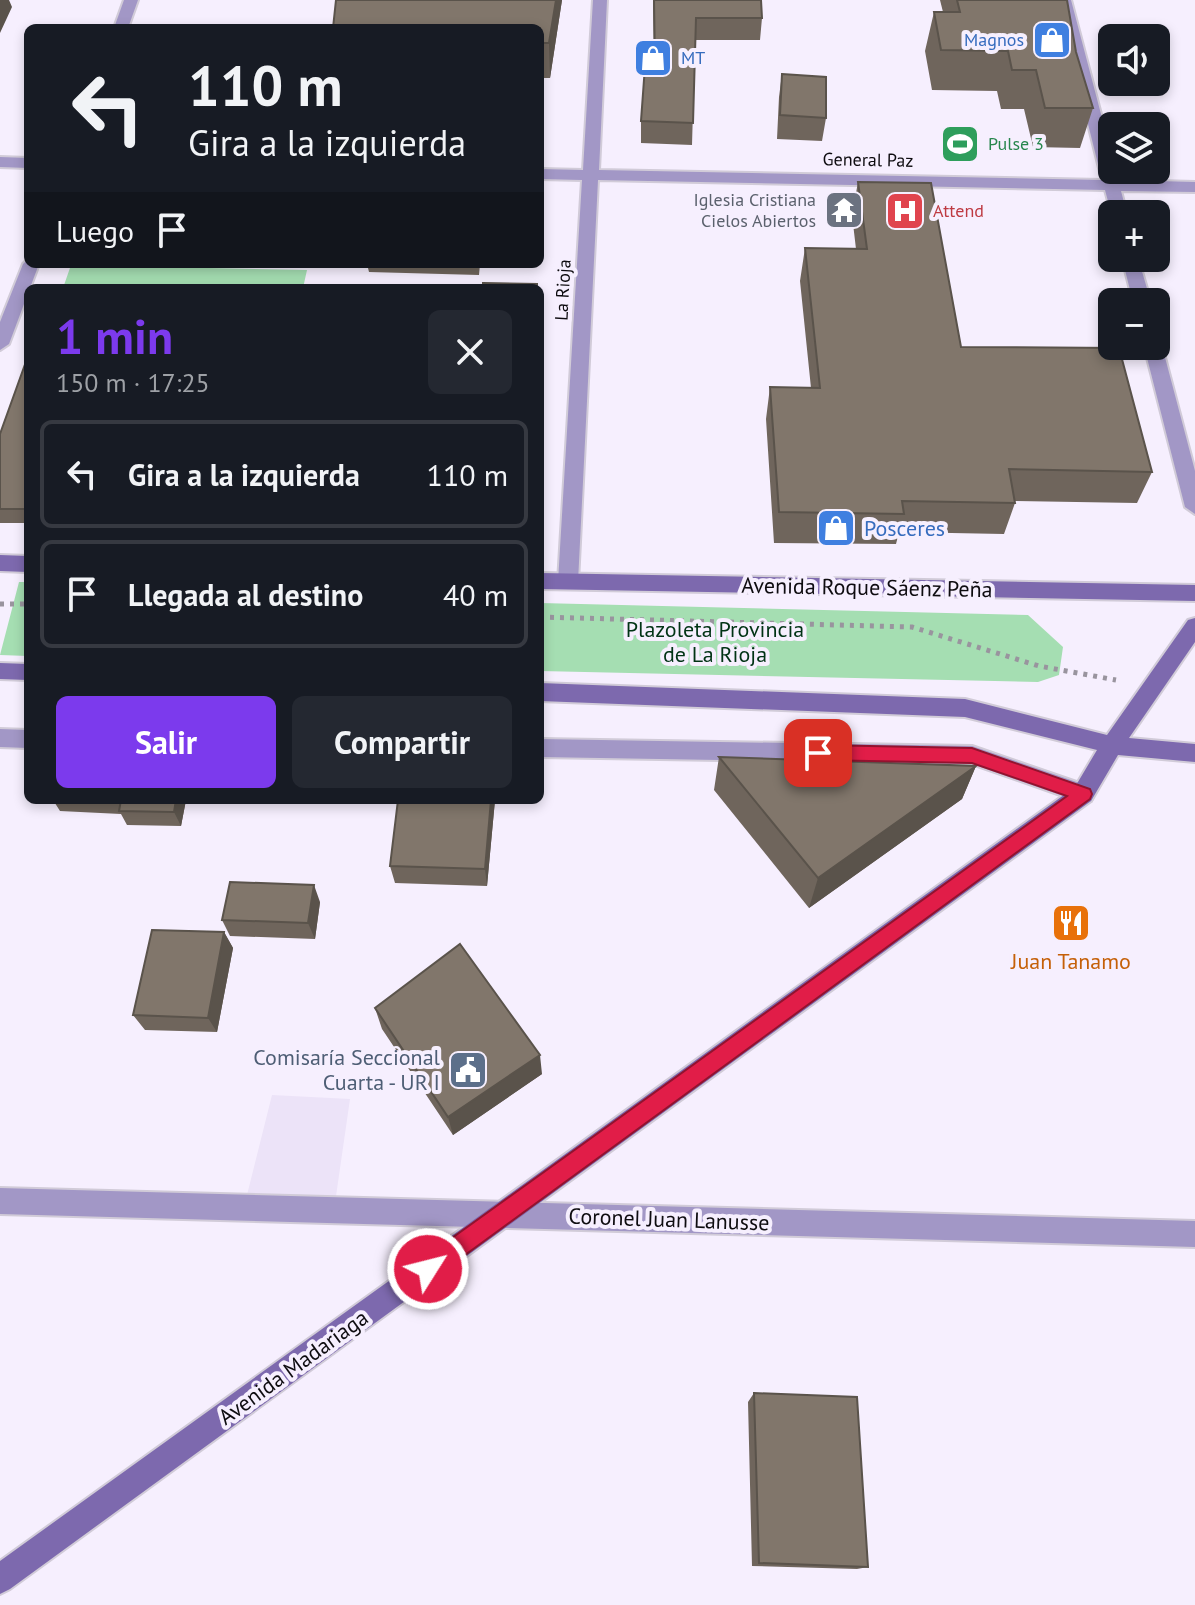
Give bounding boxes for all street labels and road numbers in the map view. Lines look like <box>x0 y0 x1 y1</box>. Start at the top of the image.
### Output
street label: General Paz <box>822 147 914 172</box>
street label: La Rioja <box>549 259 576 321</box>
street label: Avenida Roque Sáenz Peña <box>741 571 993 603</box>
street label: Coronel Juan Lanusse <box>568 1202 770 1236</box>
street label: Avenida Madariaga <box>213 1303 373 1431</box>

